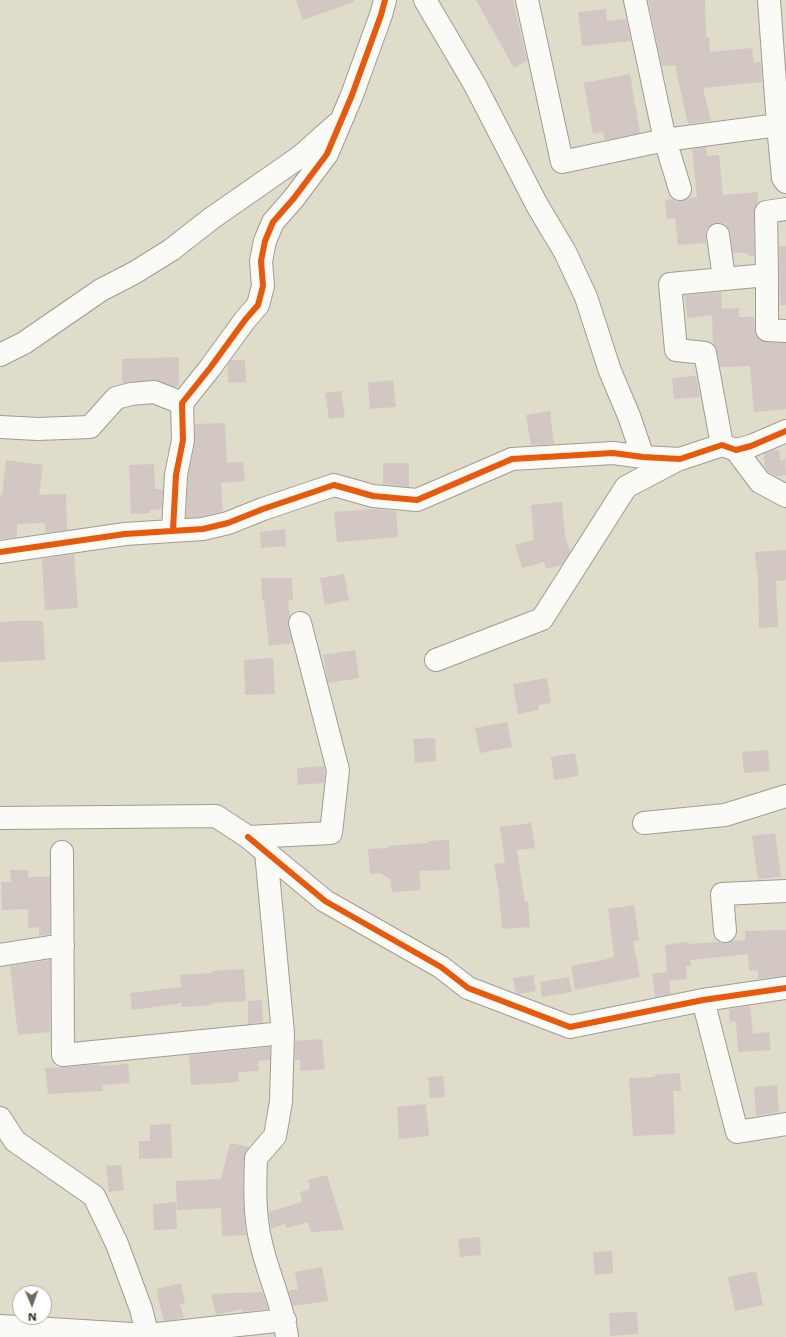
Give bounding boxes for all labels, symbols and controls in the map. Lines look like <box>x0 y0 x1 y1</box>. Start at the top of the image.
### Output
north arrow <box>12 1285 52 1325</box>
text: N <box>28 1309 37 1324</box>

